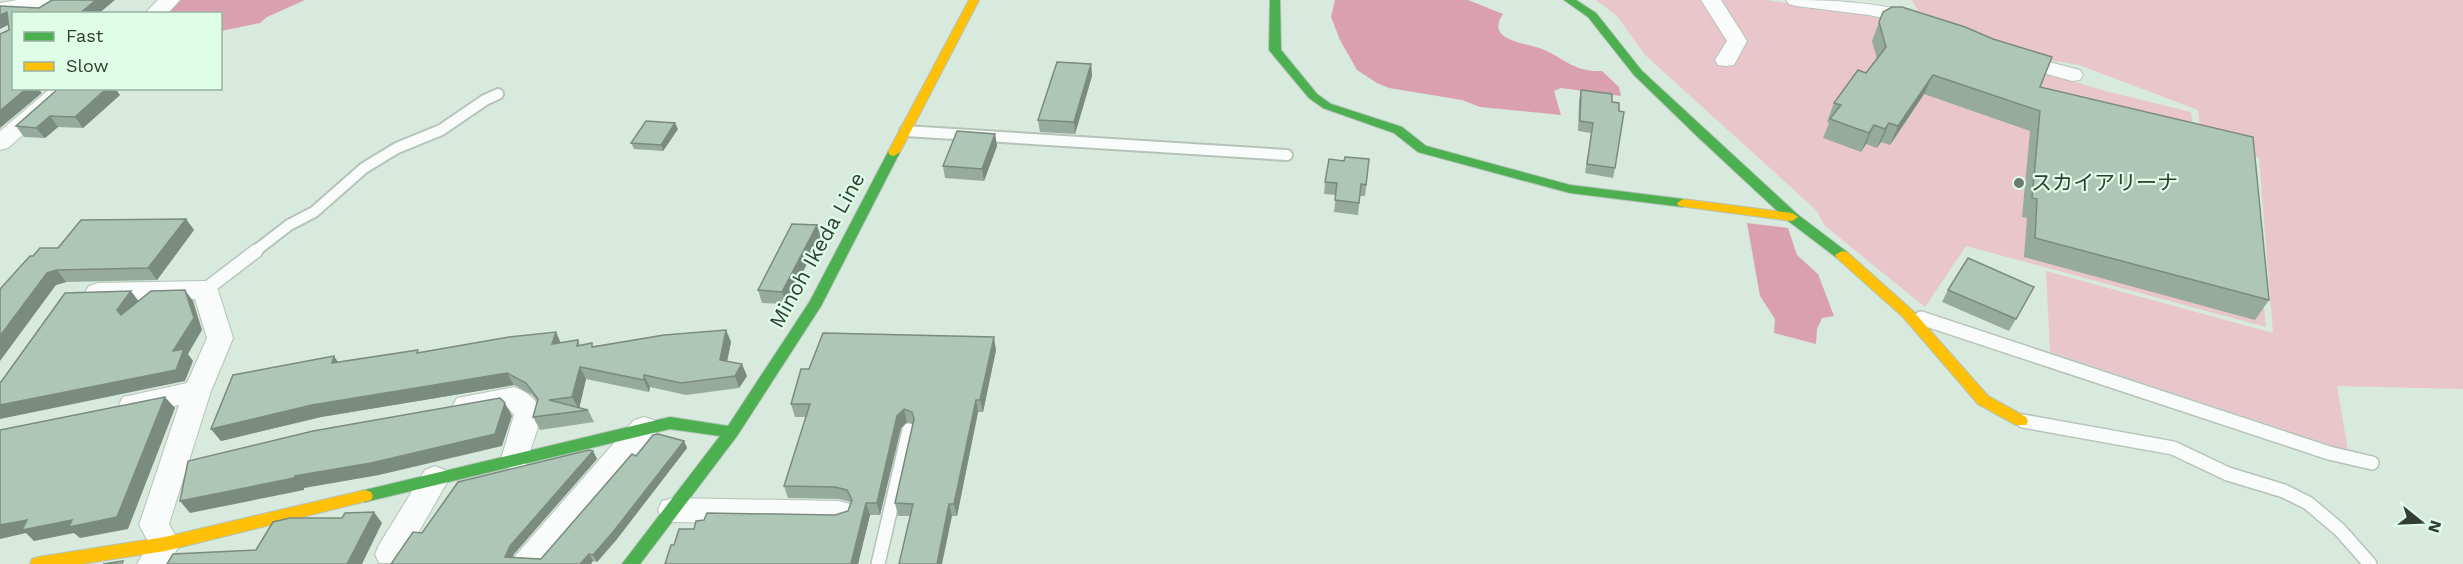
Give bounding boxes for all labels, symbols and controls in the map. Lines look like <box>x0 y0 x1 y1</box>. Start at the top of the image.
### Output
legend <box>12 12 222 90</box>
text: Fast <box>66 25 104 46</box>
text: Slow <box>66 55 109 76</box>
street label: Minoh Ikeda Line <box>763 168 870 332</box>
place label: スカイアリーナ <box>2031 170 2178 195</box>
marker: スカイアリーナ <box>2012 176 2026 190</box>
north arrow <box>2391 492 2451 552</box>
text: N <box>2424 518 2446 535</box>

